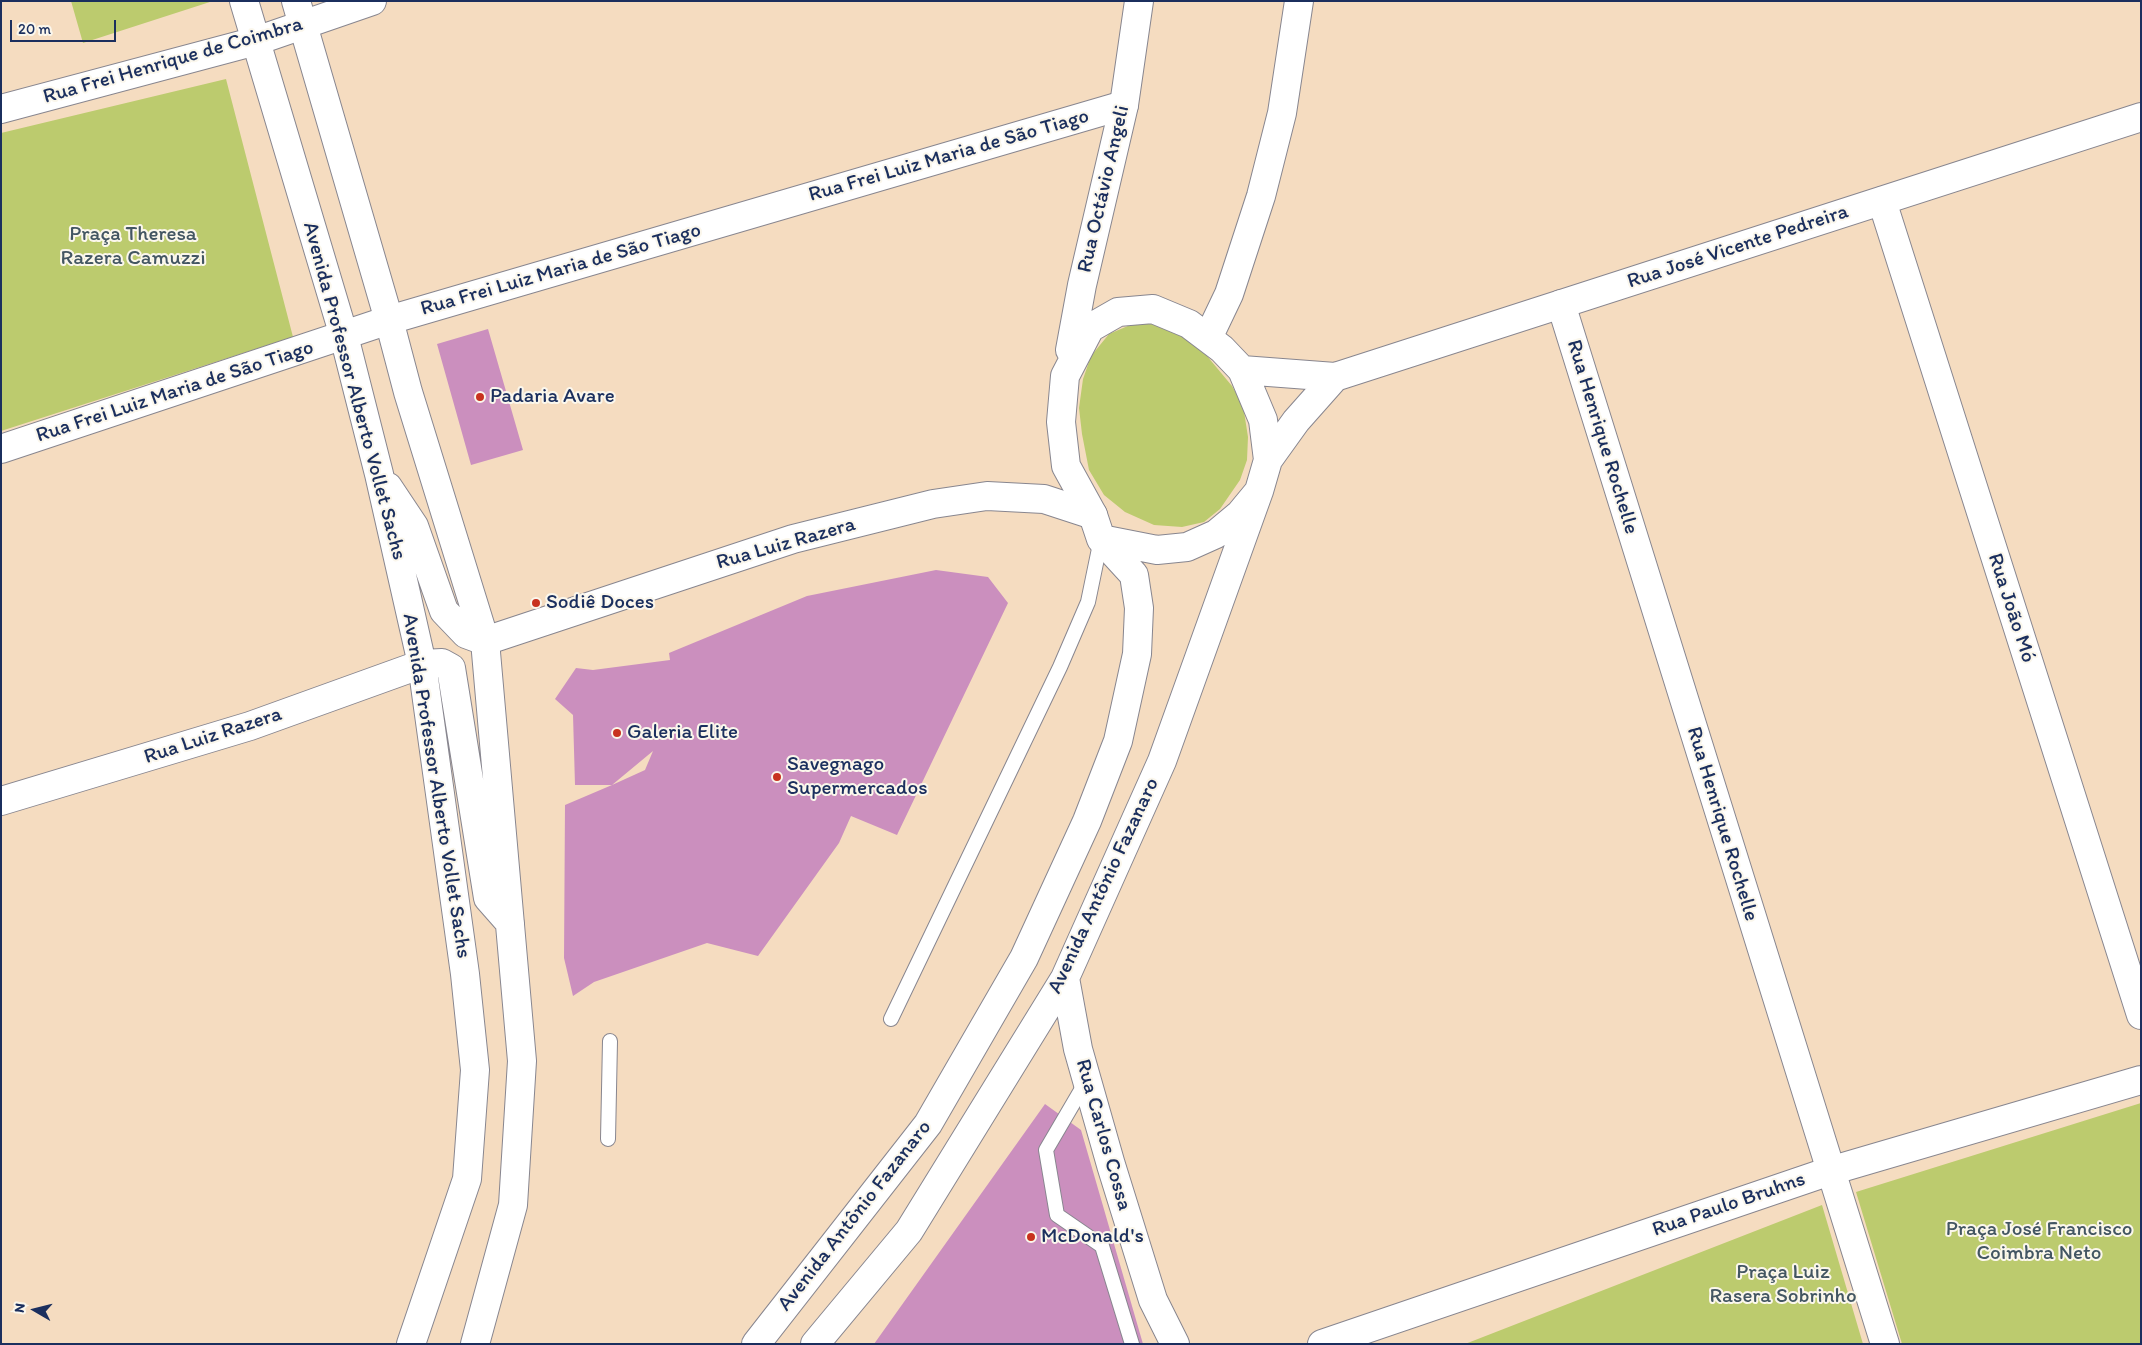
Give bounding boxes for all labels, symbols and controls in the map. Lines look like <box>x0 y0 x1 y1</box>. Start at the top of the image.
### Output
scale bar <box>12 10 119 42</box>
street label: Rua Frei Henrique de Coimbra <box>40 12 306 110</box>
text: 20 m <box>18 20 51 38</box>
street label: Rua Octávio Angeli <box>1073 103 1135 275</box>
street label: Rua Frei Luiz Maria de São Tiago <box>806 104 1092 208</box>
street label: Rua José Vicente Pedreira <box>1624 199 1852 295</box>
street label: Rua Frei Luiz Maria de São Tiago <box>418 218 704 322</box>
street label: Avenida Professor Alberto Vollet Sachs <box>297 219 411 563</box>
park label: Praça Theresa Razera Camuzzi <box>60 222 206 272</box>
street label: Rua Frei Luiz Maria de São Tiago <box>33 335 317 449</box>
street label: Rua Henrique Rochelle <box>1560 337 1644 537</box>
place label: Padaria Avare <box>490 384 615 410</box>
marker: Padaria Avare <box>474 391 486 403</box>
street label: Rua Luiz Razera <box>714 512 858 576</box>
street label: Rua João Mó <box>1981 550 2041 666</box>
place label: Sodiê Doces <box>546 590 654 616</box>
marker: Sodiê Doces <box>530 597 542 609</box>
street label: Avenida Professor Alberto Vollet Sachs <box>396 612 476 960</box>
street label: Rua Luiz Razera <box>141 702 285 770</box>
place label: Galeria Elite <box>627 720 738 746</box>
street label: Rua Henrique Rochelle <box>1680 724 1764 924</box>
marker: Galeria Elite <box>611 727 623 739</box>
place label: Savegnago Supermercados <box>787 752 927 802</box>
marker: Savegnago Supermercados <box>771 771 783 783</box>
street label: Avenida Antônio Fazanaro <box>1043 774 1165 998</box>
street label: Rua Carlos Cossa <box>1069 1056 1137 1214</box>
street label: Avenida Antônio Fazanaro <box>773 1116 937 1316</box>
street label: Rua Paulo Bruhns <box>1649 1167 1809 1243</box>
park label: Praça José Francisco Coimbra Neto <box>1946 1217 2132 1267</box>
place label: McDonald's <box>1041 1224 1144 1250</box>
marker: McDonald's <box>1025 1231 1037 1243</box>
park label: Praça Luiz Rasera Sobrinho <box>1709 1260 1857 1310</box>
north arrow <box>10 1285 60 1335</box>
text: N <box>11 1302 29 1314</box>

